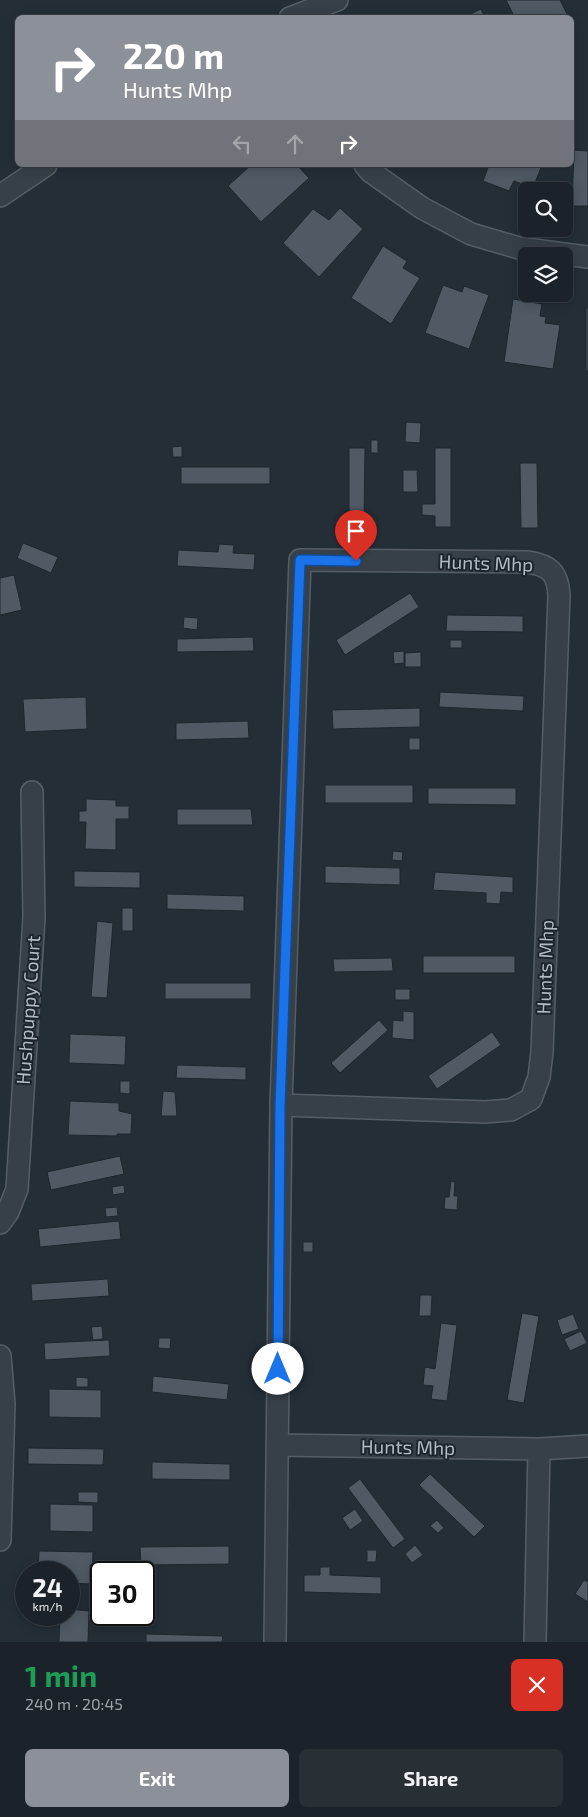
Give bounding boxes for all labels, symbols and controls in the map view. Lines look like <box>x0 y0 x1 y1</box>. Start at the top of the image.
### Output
text: 220 m <box>123 34 224 76</box>
icon: right <box>40 35 105 100</box>
text: Hunts Mhp <box>123 76 232 102</box>
icon: left <box>228 130 256 158</box>
icon: ahead <box>281 130 309 158</box>
icon: right <box>334 130 362 158</box>
map controls <box>518 182 573 302</box>
button: search <box>518 182 573 237</box>
button: layers <box>518 247 573 302</box>
pin <box>335 510 377 561</box>
icon: arrive <box>342 517 370 545</box>
street label: Hunts Mhp <box>438 549 534 576</box>
street label: Hunts Mhp <box>531 919 558 1015</box>
street label: Hushpuppy Court <box>11 935 44 1085</box>
position arrow <box>251 1342 303 1394</box>
street label: Hunts Mhp <box>361 1434 455 1459</box>
speed limit sign: 30 <box>90 1561 155 1626</box>
text: 24 <box>32 1572 63 1602</box>
text: km/h <box>33 1599 62 1613</box>
text: 1 min <box>25 1657 97 1693</box>
button: close <box>511 1659 563 1711</box>
text: 240 m · 20:45 <box>25 1694 123 1713</box>
button: Exit <box>25 1749 289 1807</box>
button: Share <box>299 1749 563 1807</box>

